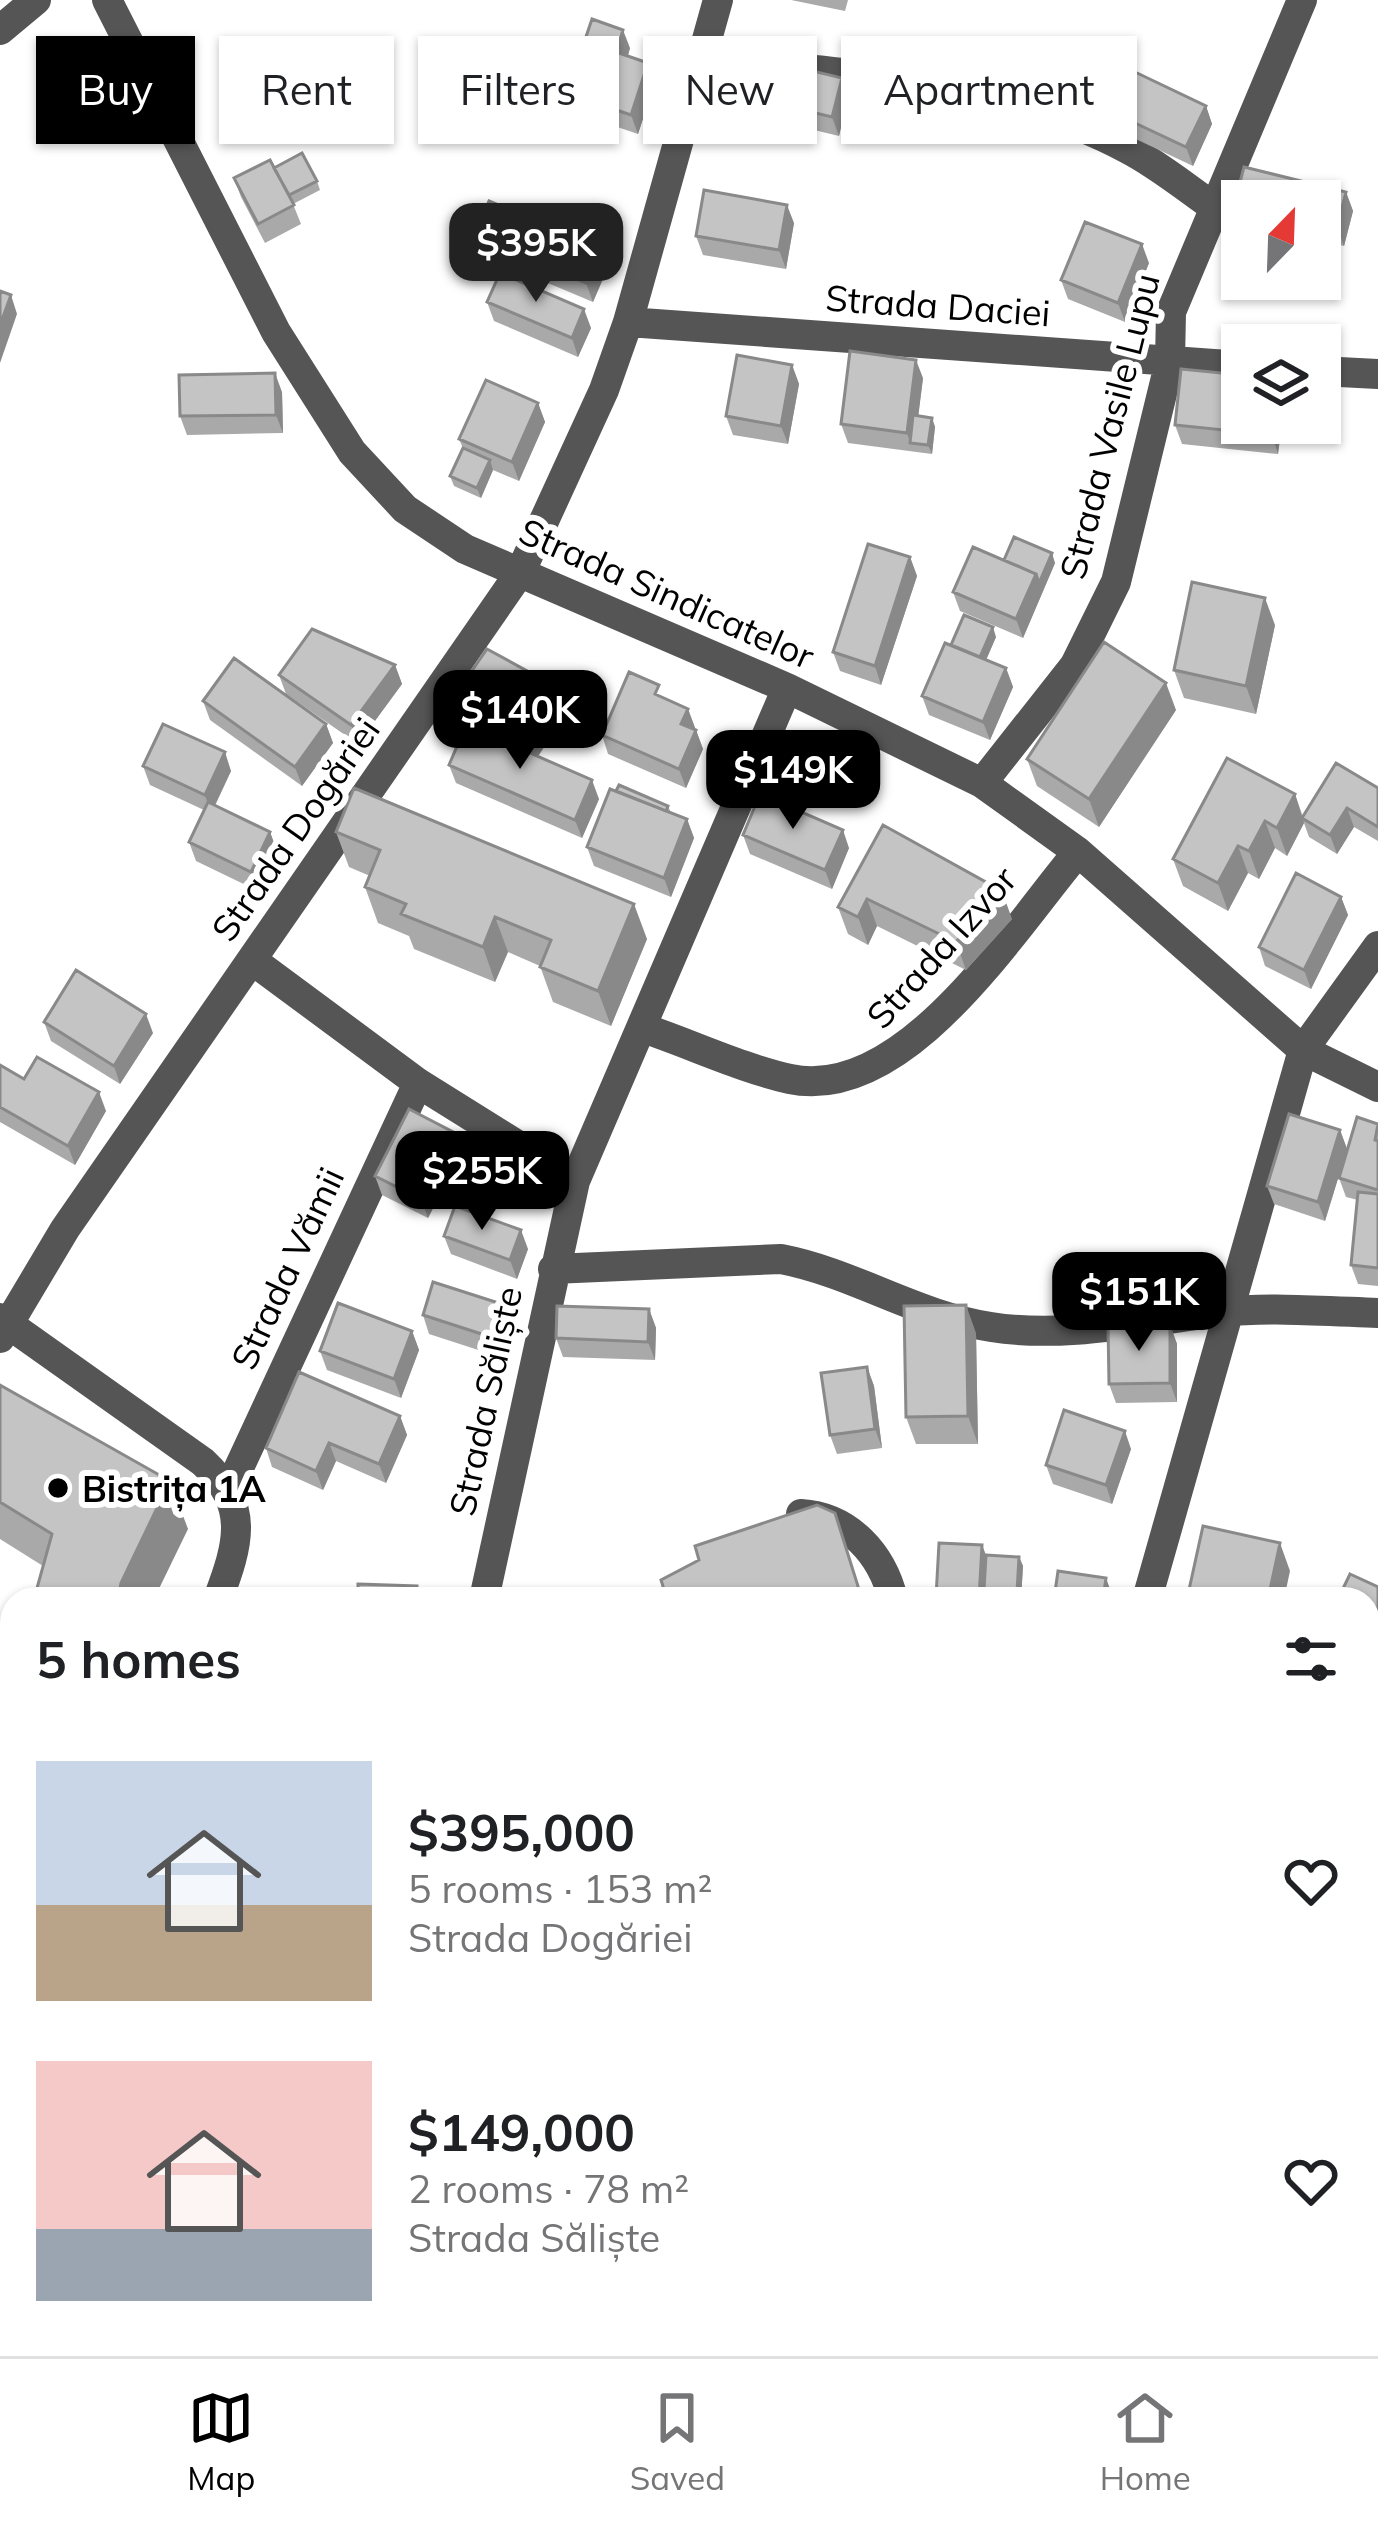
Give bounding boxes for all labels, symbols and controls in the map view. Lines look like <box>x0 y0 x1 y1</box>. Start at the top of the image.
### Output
chip: Buy <box>36 36 195 144</box>
chip: Rent <box>219 36 394 144</box>
chip: Filters <box>418 36 619 144</box>
chip: New <box>643 36 817 144</box>
chip: Apartment <box>841 36 1137 144</box>
north arrow <box>1221 180 1341 300</box>
map controls <box>1221 180 1341 444</box>
pin: $395K <box>452 203 620 305</box>
text: $395K <box>476 217 596 266</box>
street label: Strada Vasile Lupu <box>1049 269 1169 583</box>
street label: Strada Daciei <box>824 275 1052 335</box>
button: layers <box>1221 324 1341 444</box>
street label: Strada Sindicatelor <box>513 508 821 678</box>
pin: $140K <box>436 670 604 772</box>
text: $140K <box>460 684 580 733</box>
street label: Strada Dogăriei <box>201 709 389 949</box>
pin: $149K <box>709 730 877 832</box>
text: $149K <box>733 744 853 793</box>
street label: Strada Izvor <box>857 857 1025 1037</box>
pin: $255K <box>398 1131 566 1233</box>
text: $255K <box>422 1145 542 1194</box>
street label: Strada Vămii <box>221 1160 353 1376</box>
pin: $151K <box>1055 1252 1223 1354</box>
text: $151K <box>1079 1266 1199 1315</box>
street label: Strada Săliște <box>439 1282 532 1520</box>
place label: Bistrița 1A <box>82 1466 266 1512</box>
marker: Bistrița 1A <box>45 1475 71 1501</box>
icon: filters <box>1278 1626 1344 1692</box>
text: 5 homes <box>36 1627 241 1691</box>
text: $395,000 <box>408 1800 635 1864</box>
icon: home <box>132 1809 276 1953</box>
icon: heart <box>1278 1848 1344 1914</box>
text: 5 rooms · 153 m² <box>408 1864 712 1913</box>
text: Strada Dogăriei <box>408 1913 692 1962</box>
text: $149,000 <box>408 2100 635 2164</box>
icon: home <box>132 2109 276 2253</box>
icon: heart <box>1278 2148 1344 2214</box>
text: 2 rooms · 78 m² <box>408 2164 689 2213</box>
text: Strada Săliște <box>408 2213 660 2262</box>
tab: Map <box>187 2385 255 2498</box>
tab: Saved <box>630 2385 725 2498</box>
tab: Home <box>1100 2385 1191 2498</box>

